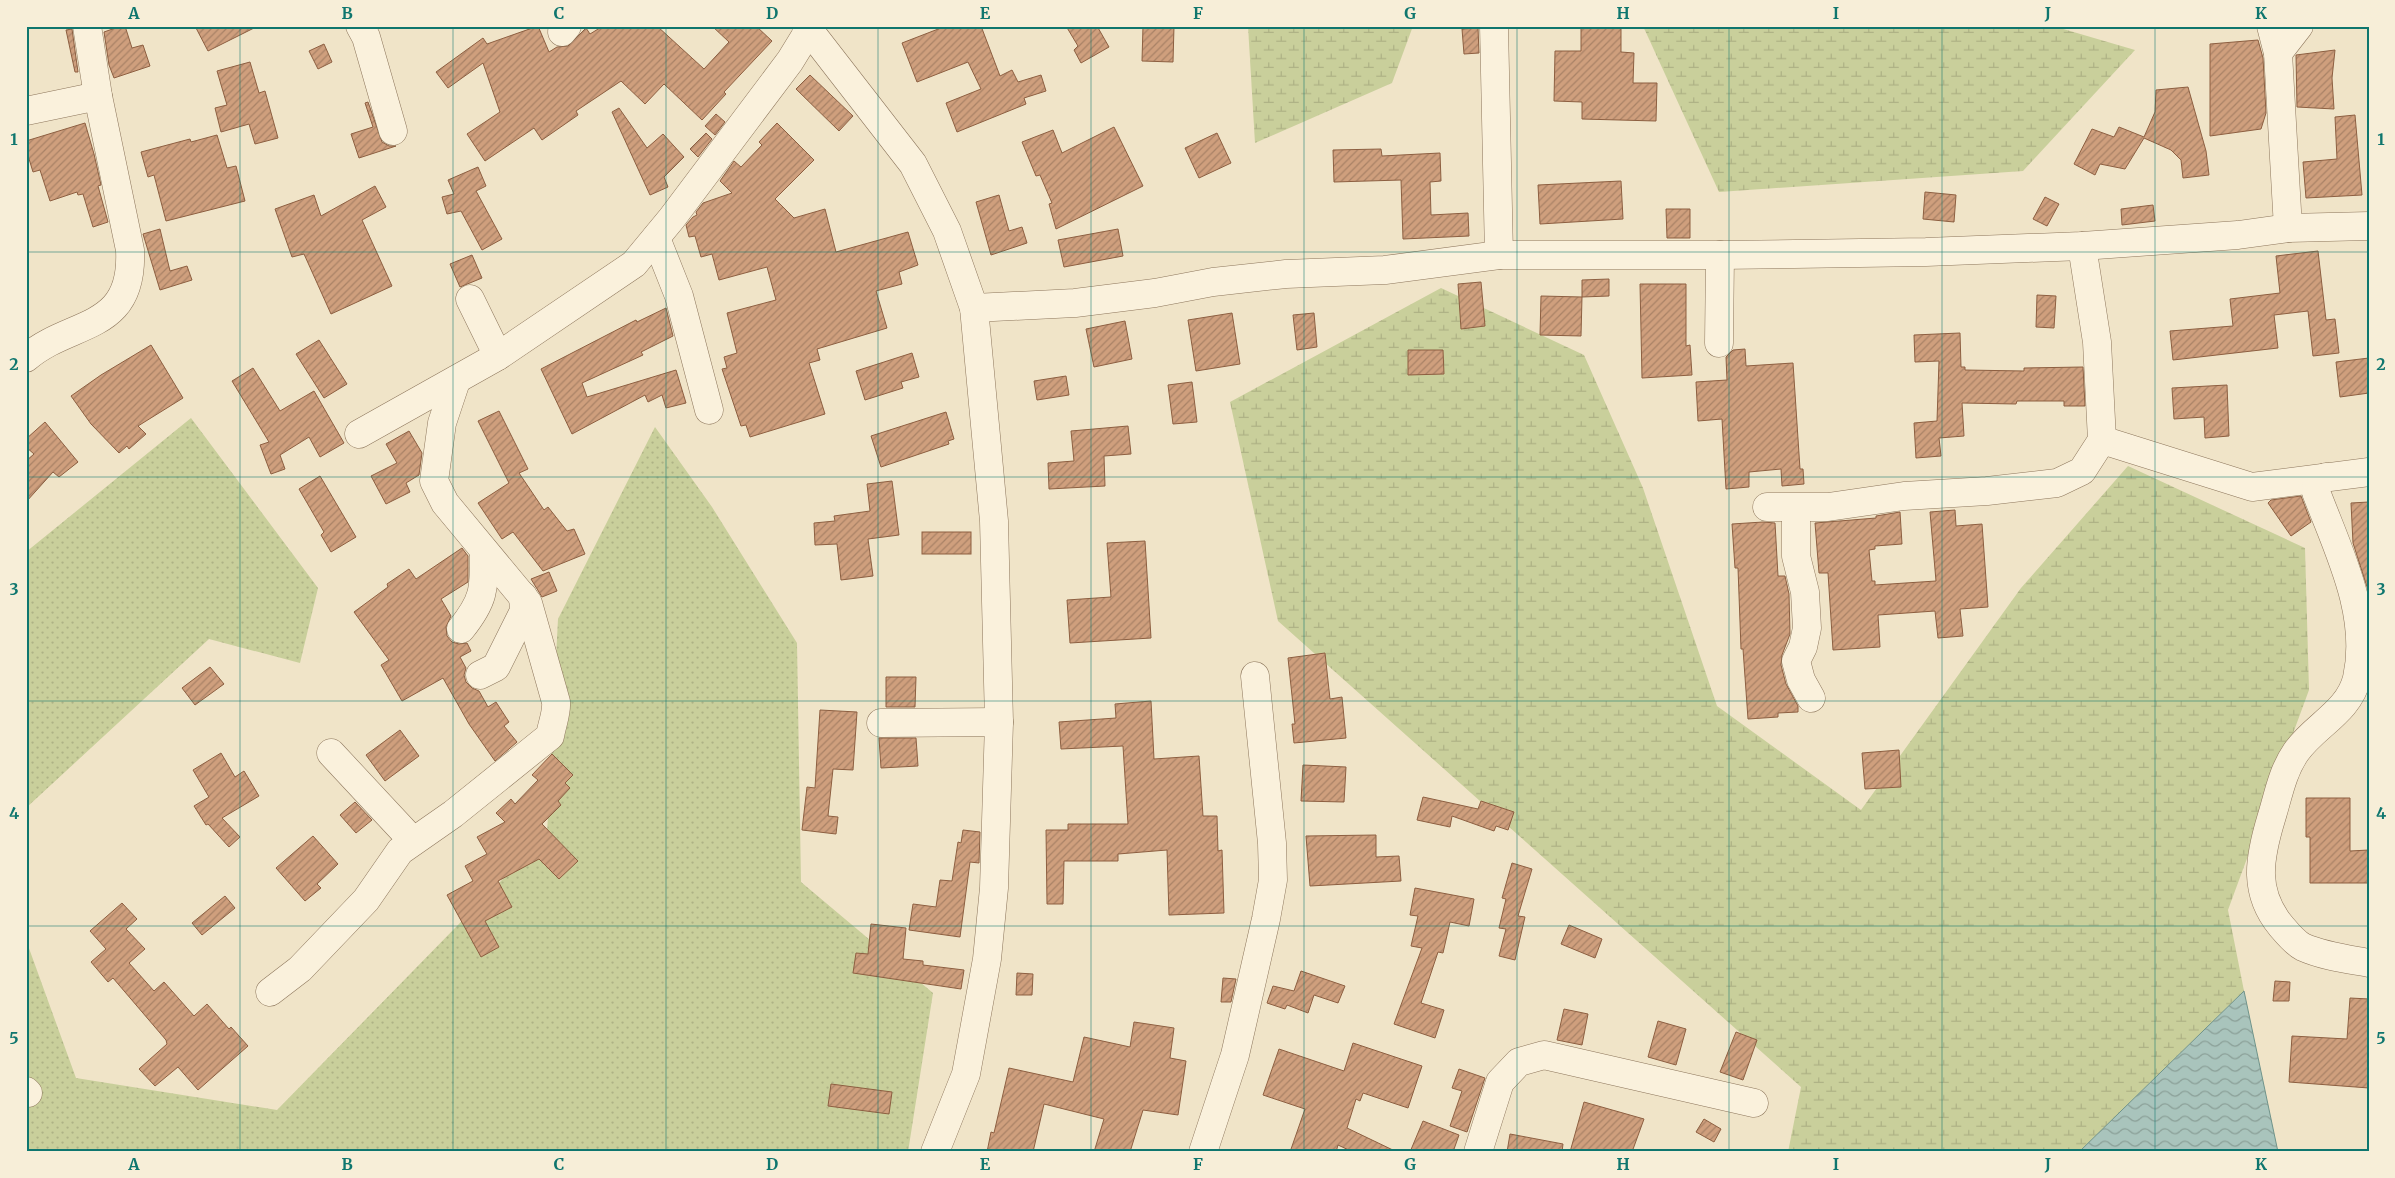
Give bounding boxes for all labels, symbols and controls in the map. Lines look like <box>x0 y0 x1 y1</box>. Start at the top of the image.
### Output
text: A <box>127 3 140 23</box>
text: B <box>341 3 353 23</box>
text: C <box>554 3 564 23</box>
text: D <box>766 3 778 23</box>
text: E <box>980 3 991 23</box>
text: F <box>1193 3 1203 23</box>
text: G <box>1404 3 1416 23</box>
text: H <box>1616 3 1630 23</box>
text: I <box>1833 3 1839 23</box>
text: J <box>2044 3 2051 23</box>
text: K <box>2255 3 2267 23</box>
text: 1 <box>10 129 18 149</box>
text: 1 <box>2377 129 2385 149</box>
text: 2 <box>9 354 19 374</box>
text: 2 <box>2376 354 2386 374</box>
text: 3 <box>9 579 19 599</box>
text: 3 <box>2376 579 2386 599</box>
text: 4 <box>9 803 19 823</box>
text: 4 <box>2376 803 2386 823</box>
text: 5 <box>9 1028 19 1048</box>
text: 5 <box>2376 1028 2386 1048</box>
text: A <box>127 1154 140 1174</box>
text: B <box>341 1154 353 1174</box>
text: C <box>554 1154 564 1174</box>
text: D <box>766 1154 778 1174</box>
text: E <box>980 1154 991 1174</box>
text: F <box>1193 1154 1203 1174</box>
text: G <box>1404 1154 1416 1174</box>
text: H <box>1616 1154 1630 1174</box>
text: I <box>1833 1154 1839 1174</box>
text: J <box>2044 1154 2051 1174</box>
text: K <box>2255 1154 2267 1174</box>

